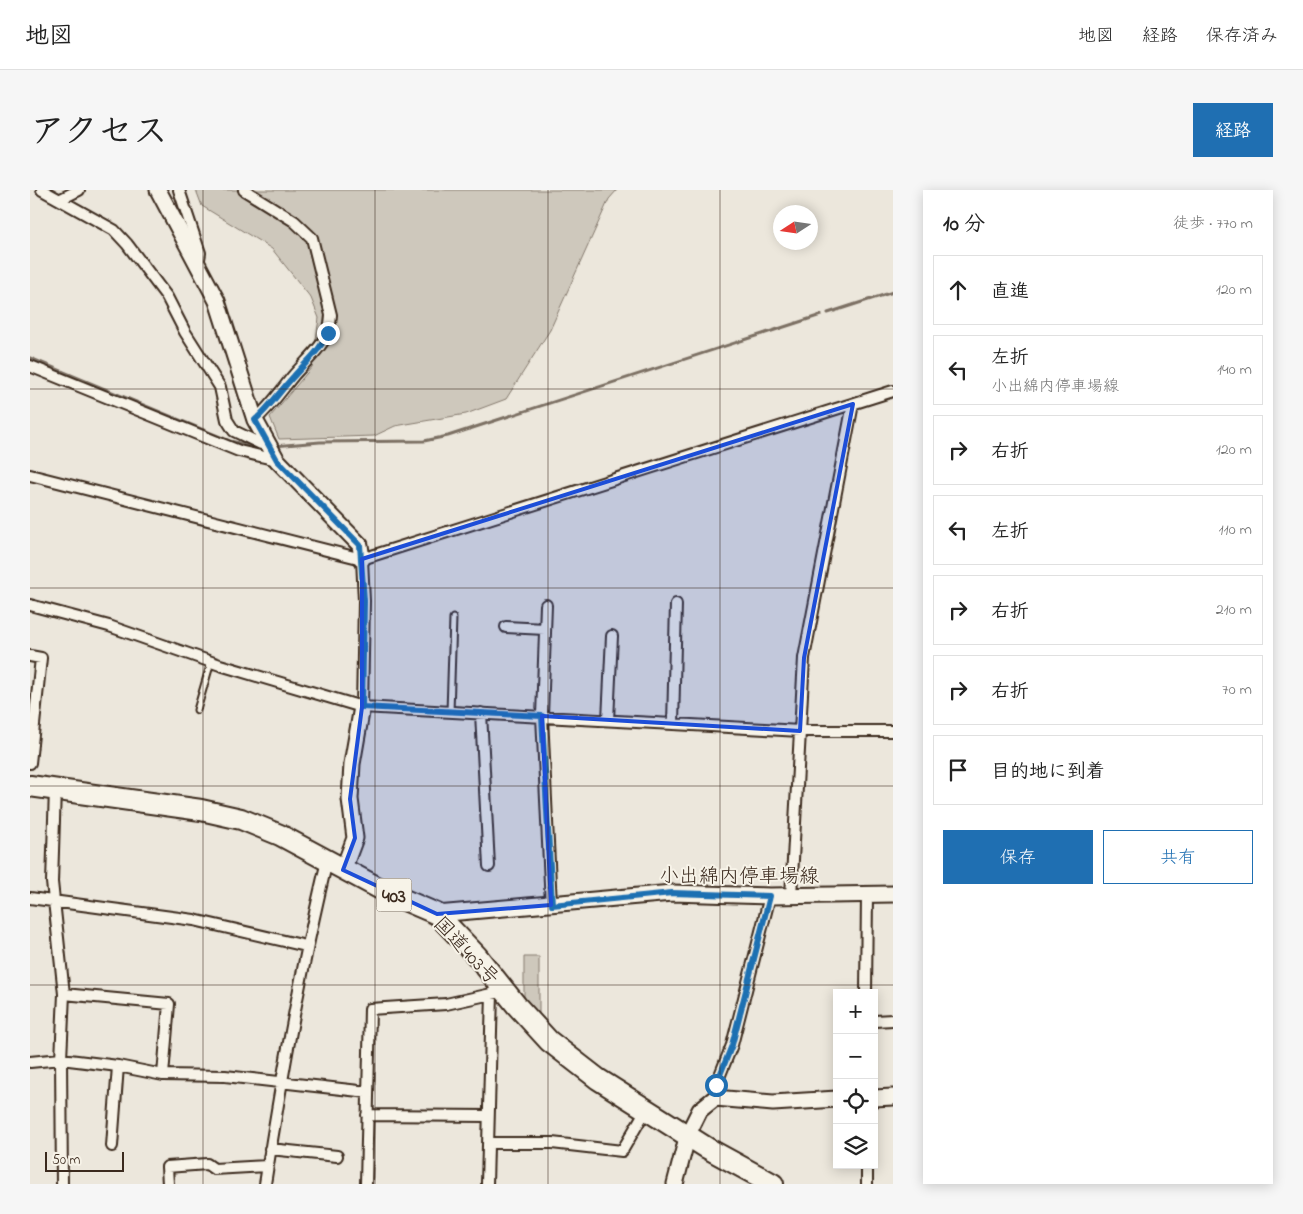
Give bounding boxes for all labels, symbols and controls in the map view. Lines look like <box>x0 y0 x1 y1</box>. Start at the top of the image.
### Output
text: 地図 <box>25 20 73 55</box>
text: 地図 <box>1078 24 1114 50</box>
text: 経路 <box>1142 24 1178 50</box>
text: 保存済み <box>1206 24 1278 50</box>
button: 経路 <box>1193 103 1273 157</box>
text: アクセス <box>30 108 168 159</box>
north arrow <box>773 205 818 250</box>
text: 10 分 <box>943 210 985 240</box>
text: 徒歩 · 770 m <box>1173 212 1253 236</box>
icon: ahead <box>944 276 972 304</box>
text: 120 m <box>1216 278 1252 302</box>
text: 直進 <box>991 279 1029 306</box>
route end <box>317 322 340 345</box>
text: 左折 <box>991 345 1029 372</box>
icon: left <box>944 356 972 384</box>
text: 140 m <box>1217 358 1252 382</box>
text: 小出綿内停車場線 <box>991 375 1119 399</box>
icon: right <box>944 436 972 464</box>
text: 120 m <box>1216 438 1252 462</box>
text: 右折 <box>991 439 1029 466</box>
icon: left <box>944 516 972 544</box>
text: 110 m <box>1218 518 1252 542</box>
text: 左折 <box>991 519 1029 546</box>
icon: right <box>944 596 972 624</box>
text: 210 m <box>1216 598 1252 622</box>
text: 右折 <box>991 599 1029 626</box>
icon: right <box>944 676 972 704</box>
text: 70 m <box>1222 678 1252 702</box>
text: 右折 <box>991 679 1029 706</box>
icon: arrive <box>944 756 972 784</box>
text: 目的地に到着 <box>991 759 1105 786</box>
button: 保存 <box>943 830 1093 884</box>
button: 共有 <box>1103 830 1253 884</box>
street label: 小出綿内停車場線 <box>659 863 819 892</box>
road number: 403 <box>376 878 412 912</box>
street label: 国道403号 <box>426 911 505 993</box>
map controls <box>833 989 878 1169</box>
button: + <box>833 989 878 1034</box>
button: − <box>833 1034 878 1079</box>
route start <box>705 1074 728 1097</box>
button: locate <box>833 1079 878 1124</box>
button: layers <box>833 1124 878 1169</box>
scale bar <box>45 1149 124 1172</box>
text: 50 m <box>52 1150 80 1171</box>

